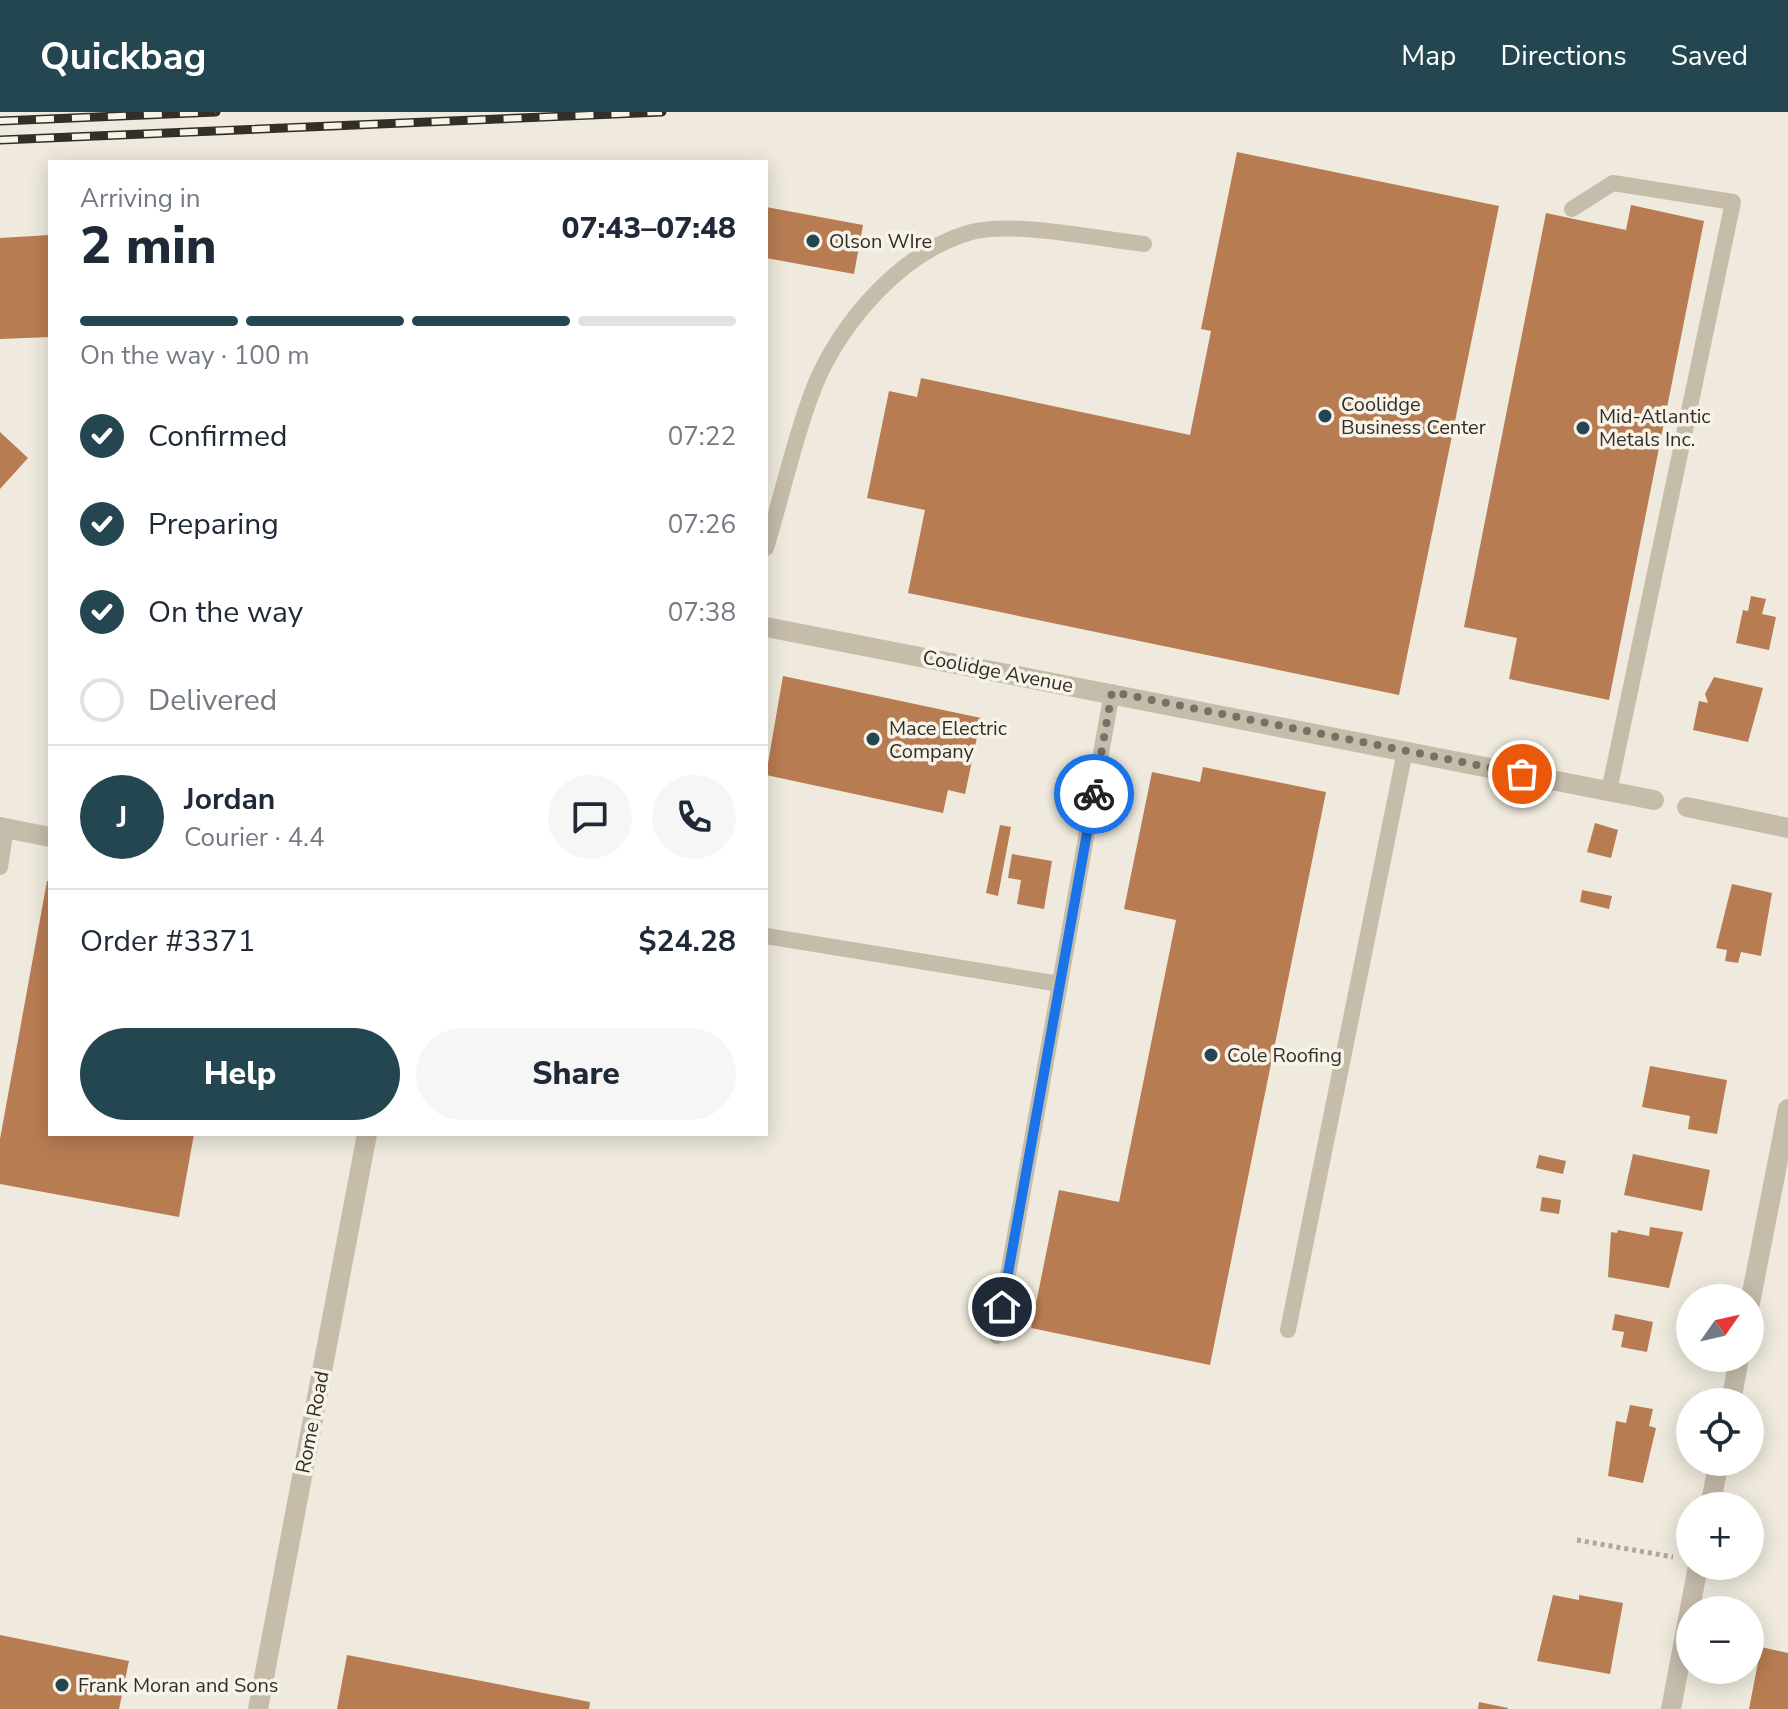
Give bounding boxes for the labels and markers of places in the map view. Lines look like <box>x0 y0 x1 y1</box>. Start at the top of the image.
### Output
place label: Olson WIre <box>829 228 932 255</box>
marker: Olson WIre <box>804 232 822 250</box>
place label: Coolidge Business Center <box>1341 391 1486 441</box>
place label: Mid-Atlantic Metals Inc. <box>1599 403 1711 453</box>
marker: Coolidge Business Center <box>1316 407 1334 425</box>
marker: Mid-Atlantic Metals Inc. <box>1574 419 1592 437</box>
place label: Mace Electric Company <box>889 715 1007 765</box>
marker: Mace Electric Company <box>864 730 882 748</box>
pin <box>1488 740 1556 808</box>
place label: Cole Roofing <box>1227 1042 1342 1069</box>
marker: Cole Roofing <box>1202 1046 1220 1064</box>
pin <box>968 1273 1036 1341</box>
place label: Frank Moran and Sons <box>78 1672 278 1699</box>
marker: Frank Moran and Sons <box>53 1676 71 1694</box>

